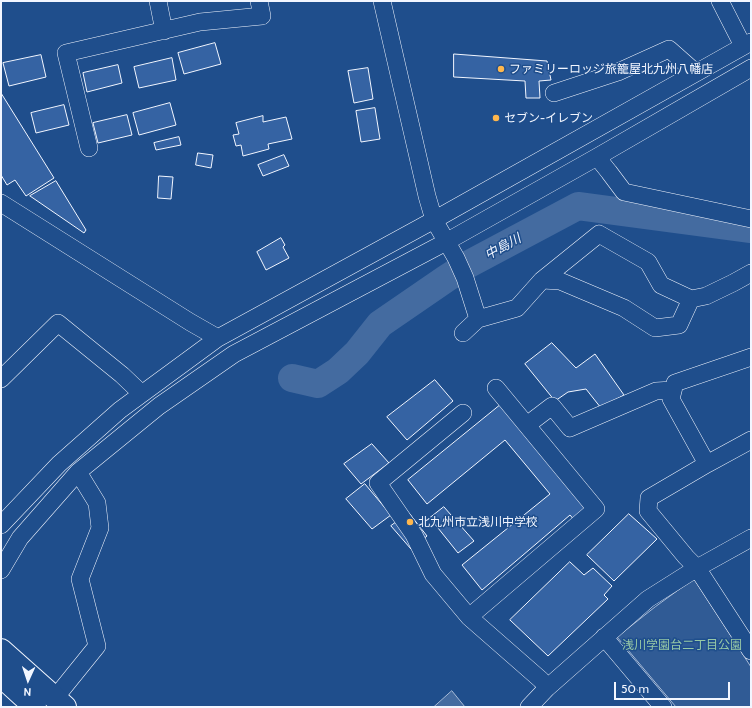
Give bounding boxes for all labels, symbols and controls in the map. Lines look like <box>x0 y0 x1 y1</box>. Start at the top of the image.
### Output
place label: ファミリーロッジ旅籠屋北九州八幡店 <box>509 62 713 76</box>
marker: ファミリーロッジ旅籠屋北九州八幡店 <box>496 64 506 74</box>
place label: セブン-イレブン <box>504 111 593 125</box>
marker: セブン-イレブン <box>491 113 501 123</box>
water label: 中島川 <box>482 231 524 263</box>
place label: 北九州市立浅川中学校 <box>418 515 538 529</box>
marker: 北九州市立浅川中学校 <box>405 517 415 527</box>
park label: 浅川学園台二丁目公園 <box>622 638 742 652</box>
north arrow <box>8 660 48 700</box>
scale bar <box>616 674 732 700</box>
text: 50 m <box>621 681 649 696</box>
text: N <box>23 685 32 699</box>

